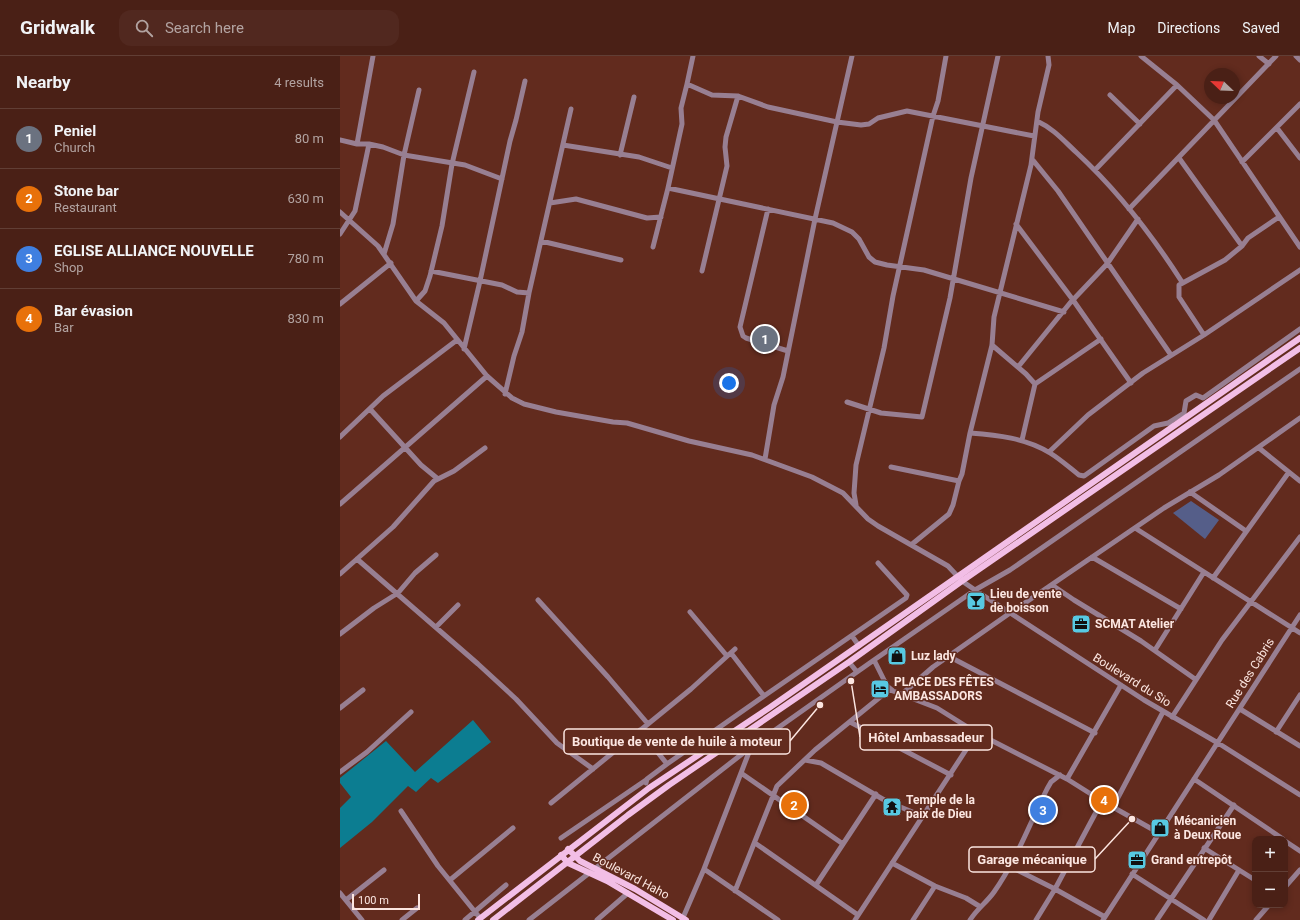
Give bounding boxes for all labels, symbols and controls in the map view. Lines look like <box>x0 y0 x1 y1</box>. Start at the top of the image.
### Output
search box <box>119 10 399 46</box>
text: Gridwalk <box>20 16 95 39</box>
icon: search <box>133 17 155 39</box>
text: Search here <box>165 19 244 37</box>
text: Map <box>1108 20 1135 36</box>
text: Directions <box>1157 20 1220 36</box>
text: Saved <box>1242 20 1280 36</box>
north arrow <box>1204 68 1240 104</box>
text: Nearby <box>16 72 71 92</box>
text: 4 results <box>274 75 324 90</box>
text: Peniel <box>54 122 96 140</box>
text: 1 <box>25 131 33 146</box>
text: 80 m <box>295 131 324 146</box>
text: Church <box>54 140 95 155</box>
text: Stone bar <box>54 182 119 200</box>
text: 2 <box>25 191 33 206</box>
text: 630 m <box>287 191 324 206</box>
text: Restaurant <box>54 200 117 215</box>
text: EGLISE ALLIANCE NOUVELLE <box>54 242 254 260</box>
text: 3 <box>25 251 33 266</box>
text: 780 m <box>287 251 324 266</box>
text: Shop <box>54 260 84 275</box>
text: Bar évasion <box>54 302 133 320</box>
text: 4 <box>25 311 33 326</box>
text: 830 m <box>287 311 324 326</box>
text: Bar <box>54 320 74 335</box>
pin: 1 <box>752 324 778 354</box>
your location <box>719 373 739 393</box>
place label: Lieu de vente de boisson <box>990 587 1062 615</box>
bar icon: Lieu de vente de boisson <box>965 590 987 612</box>
office icon: SCMAT Atelier <box>1070 613 1092 635</box>
place label: SCMAT Atelier <box>1095 617 1175 631</box>
street label: Rue des Cabris <box>1223 635 1277 711</box>
shop icon: Luz lady <box>886 645 908 667</box>
place label: Luz lady <box>911 649 957 663</box>
street label: Boulevard du Sio <box>1090 650 1174 710</box>
place label: PLACE DES FÊTES AMBASSADORS <box>894 674 994 703</box>
hotel icon: PLACE DES FÊTES AMBASSADORS <box>869 678 891 700</box>
callout: Hôtel Ambassadeur <box>860 725 992 750</box>
callout: Boutique de vente de huile à moteur <box>564 729 790 754</box>
text: Hôtel Ambassadeur <box>868 730 984 745</box>
text: Boutique de vente de huile à moteur <box>572 734 782 749</box>
pin: 4 <box>1091 785 1117 815</box>
pin: 2 <box>781 790 807 820</box>
place label: Temple de la paix de Dieu <box>906 793 976 821</box>
pin: 3 <box>1030 795 1056 825</box>
temple icon: Temple de la paix de Dieu <box>881 796 903 818</box>
place label: Mécanicien à Deux Roue <box>1174 814 1242 842</box>
shop icon: Mécanicien à Deux Roue <box>1149 817 1171 839</box>
map controls <box>1252 836 1288 908</box>
button: + <box>1252 836 1288 872</box>
callout: Garage mécanique <box>969 847 1095 872</box>
office icon: Grand entrepôt <box>1126 849 1148 871</box>
street label: Boulevard Haho <box>590 850 672 902</box>
text: Garage mécanique <box>977 852 1087 867</box>
place label: Grand entrepôt <box>1151 853 1232 867</box>
button: − <box>1252 872 1288 908</box>
scale bar <box>352 892 420 911</box>
text: 100 m <box>358 894 389 907</box>

